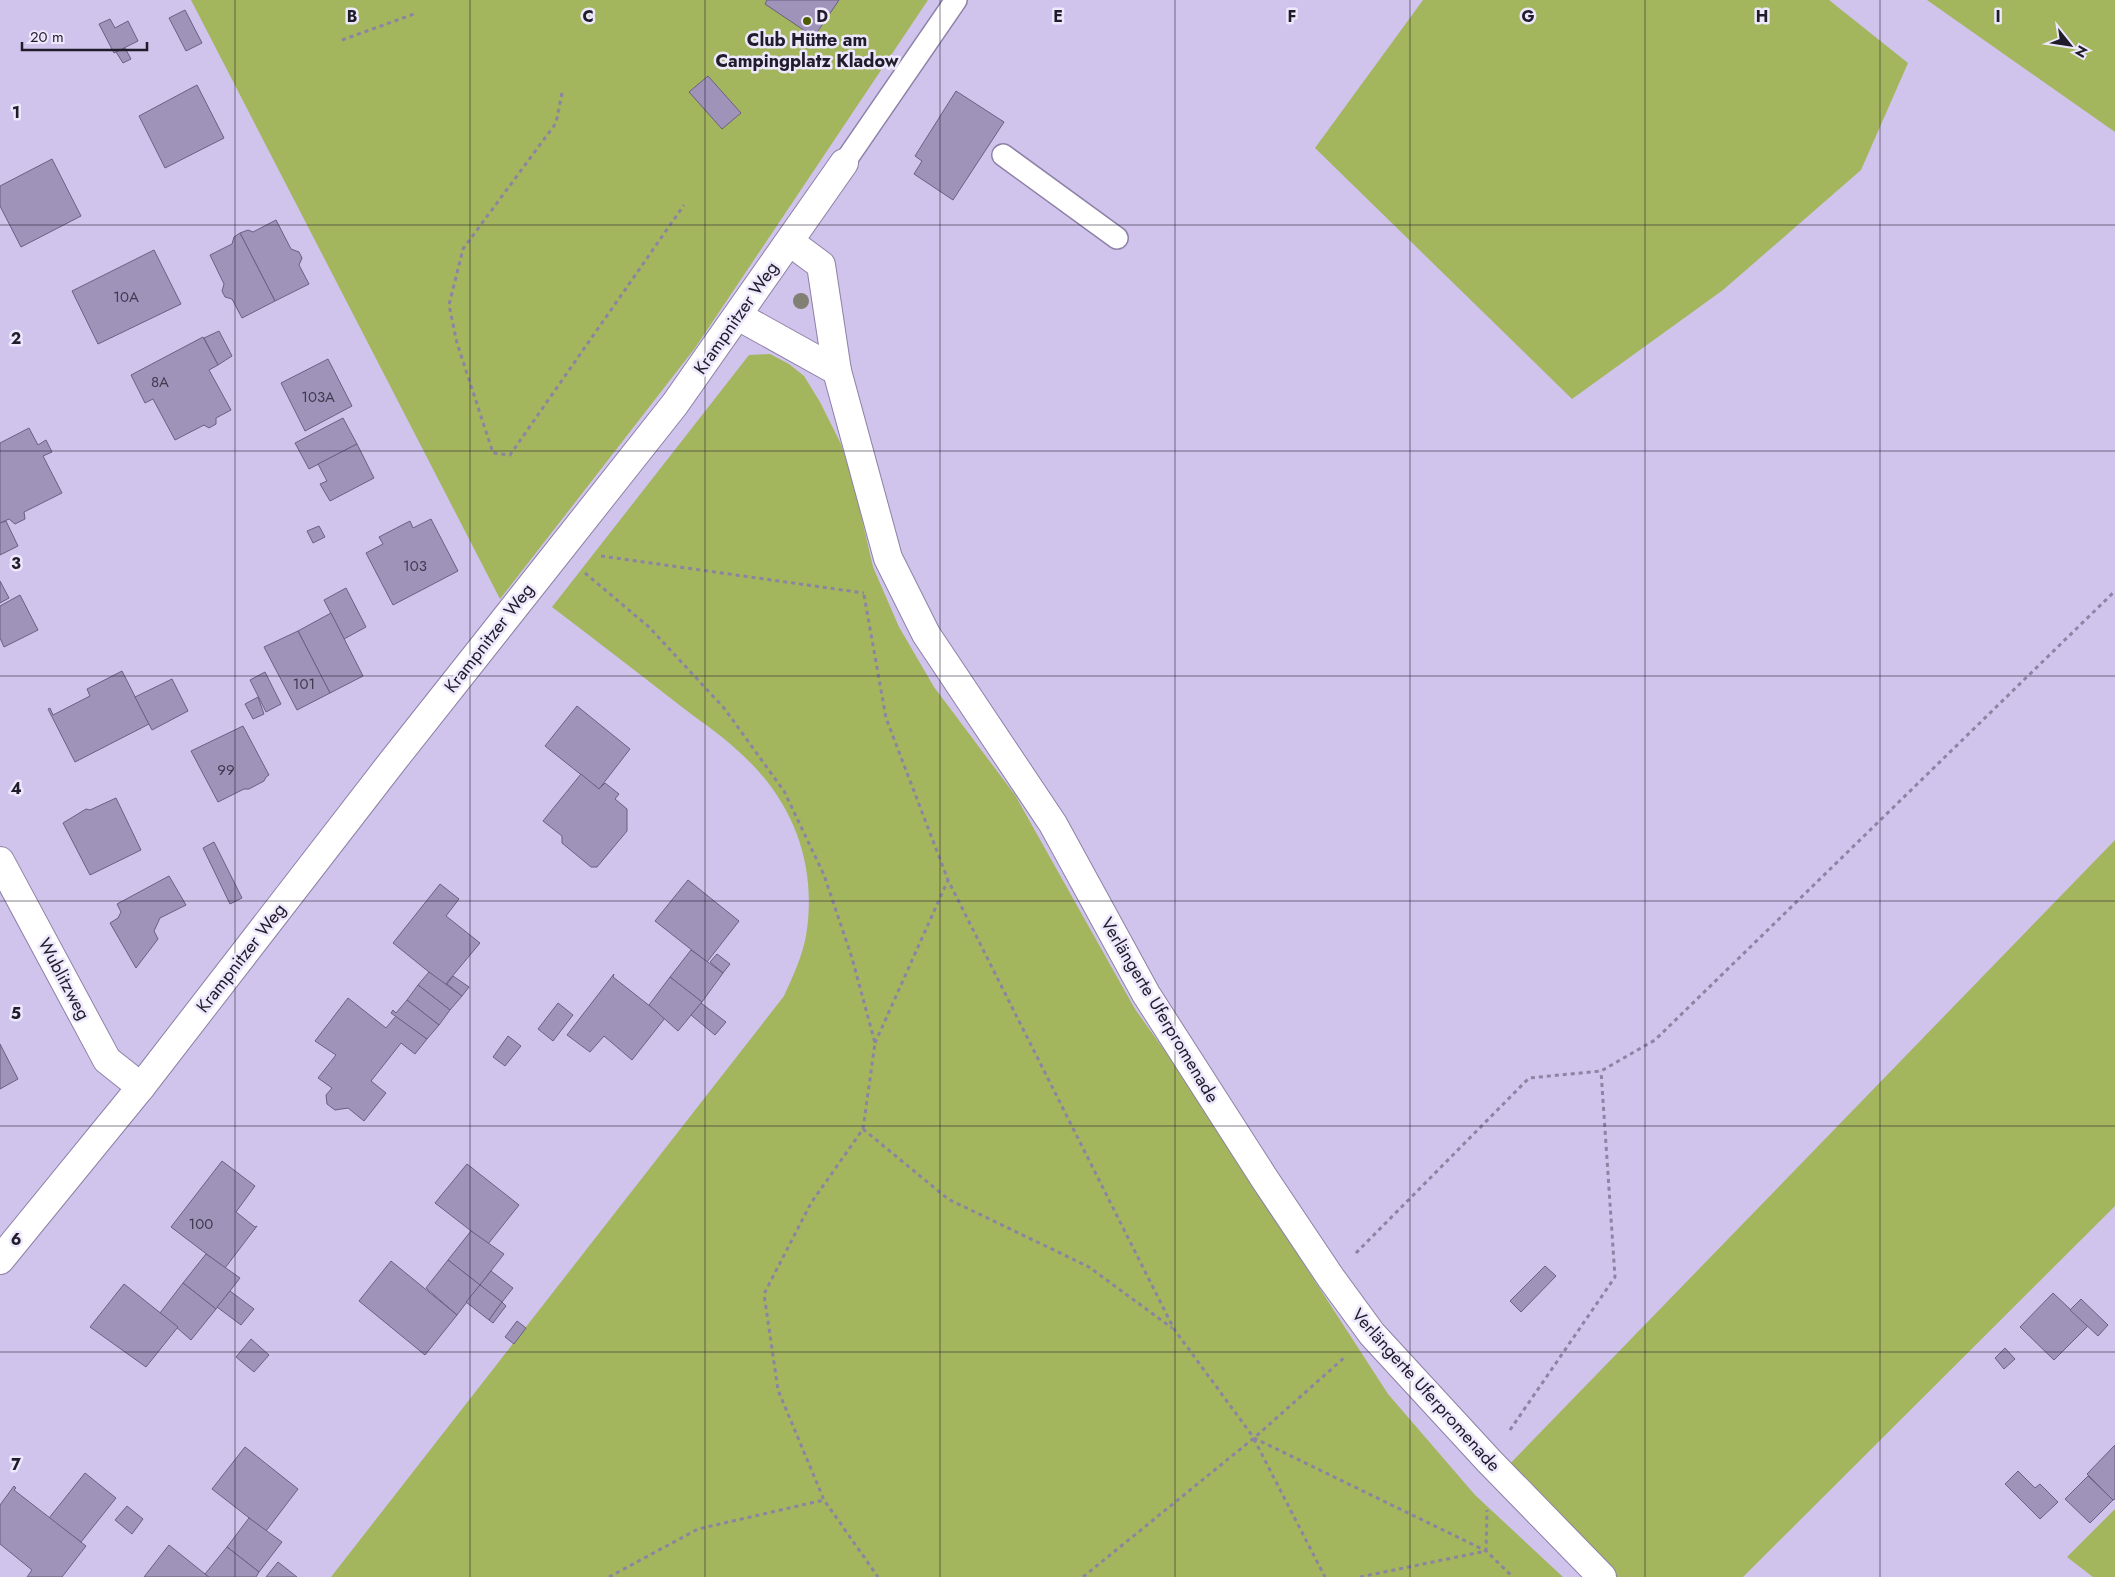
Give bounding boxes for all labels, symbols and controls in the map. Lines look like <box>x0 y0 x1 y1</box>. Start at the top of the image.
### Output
text: B <box>347 5 357 28</box>
text: C <box>582 5 594 28</box>
text: D <box>816 5 828 28</box>
text: E <box>1053 5 1063 28</box>
text: F <box>1288 5 1296 28</box>
text: G <box>1521 5 1535 28</box>
text: H <box>1756 5 1768 28</box>
text: I <box>1995 5 2001 28</box>
marker: Club Hütte am Campingplatz Kladow <box>801 15 813 27</box>
scale bar <box>22 20 148 52</box>
north arrow <box>2045 20 2095 70</box>
text: 20 m <box>30 26 64 48</box>
place label: Club Hütte am Campingplatz Kladow <box>716 27 899 74</box>
text: N <box>2070 42 2093 61</box>
text: 1 <box>12 101 20 124</box>
street label: Krampnitzer Weg <box>687 256 785 380</box>
house number: 10A <box>113 286 139 308</box>
text: 2 <box>11 327 21 350</box>
house number: 8A <box>151 371 169 393</box>
house number: 103A <box>301 386 335 408</box>
text: 3 <box>11 552 21 575</box>
house number: 103 <box>403 555 427 577</box>
street label: Krampnitzer Weg <box>438 578 540 698</box>
house number: 101 <box>293 673 315 695</box>
house number: 99 <box>217 759 235 781</box>
text: 4 <box>10 777 22 800</box>
street label: Krampnitzer Weg <box>190 898 292 1018</box>
street label: Verlängerte Uferpromenade <box>1094 913 1226 1107</box>
street label: Wublitzweg <box>32 933 96 1025</box>
text: 5 <box>11 1002 21 1025</box>
house number: 100 <box>189 1213 213 1235</box>
text: 6 <box>11 1228 21 1251</box>
street label: Verlängerte Uferpromenade <box>1346 1303 1506 1477</box>
text: 7 <box>11 1453 21 1476</box>

